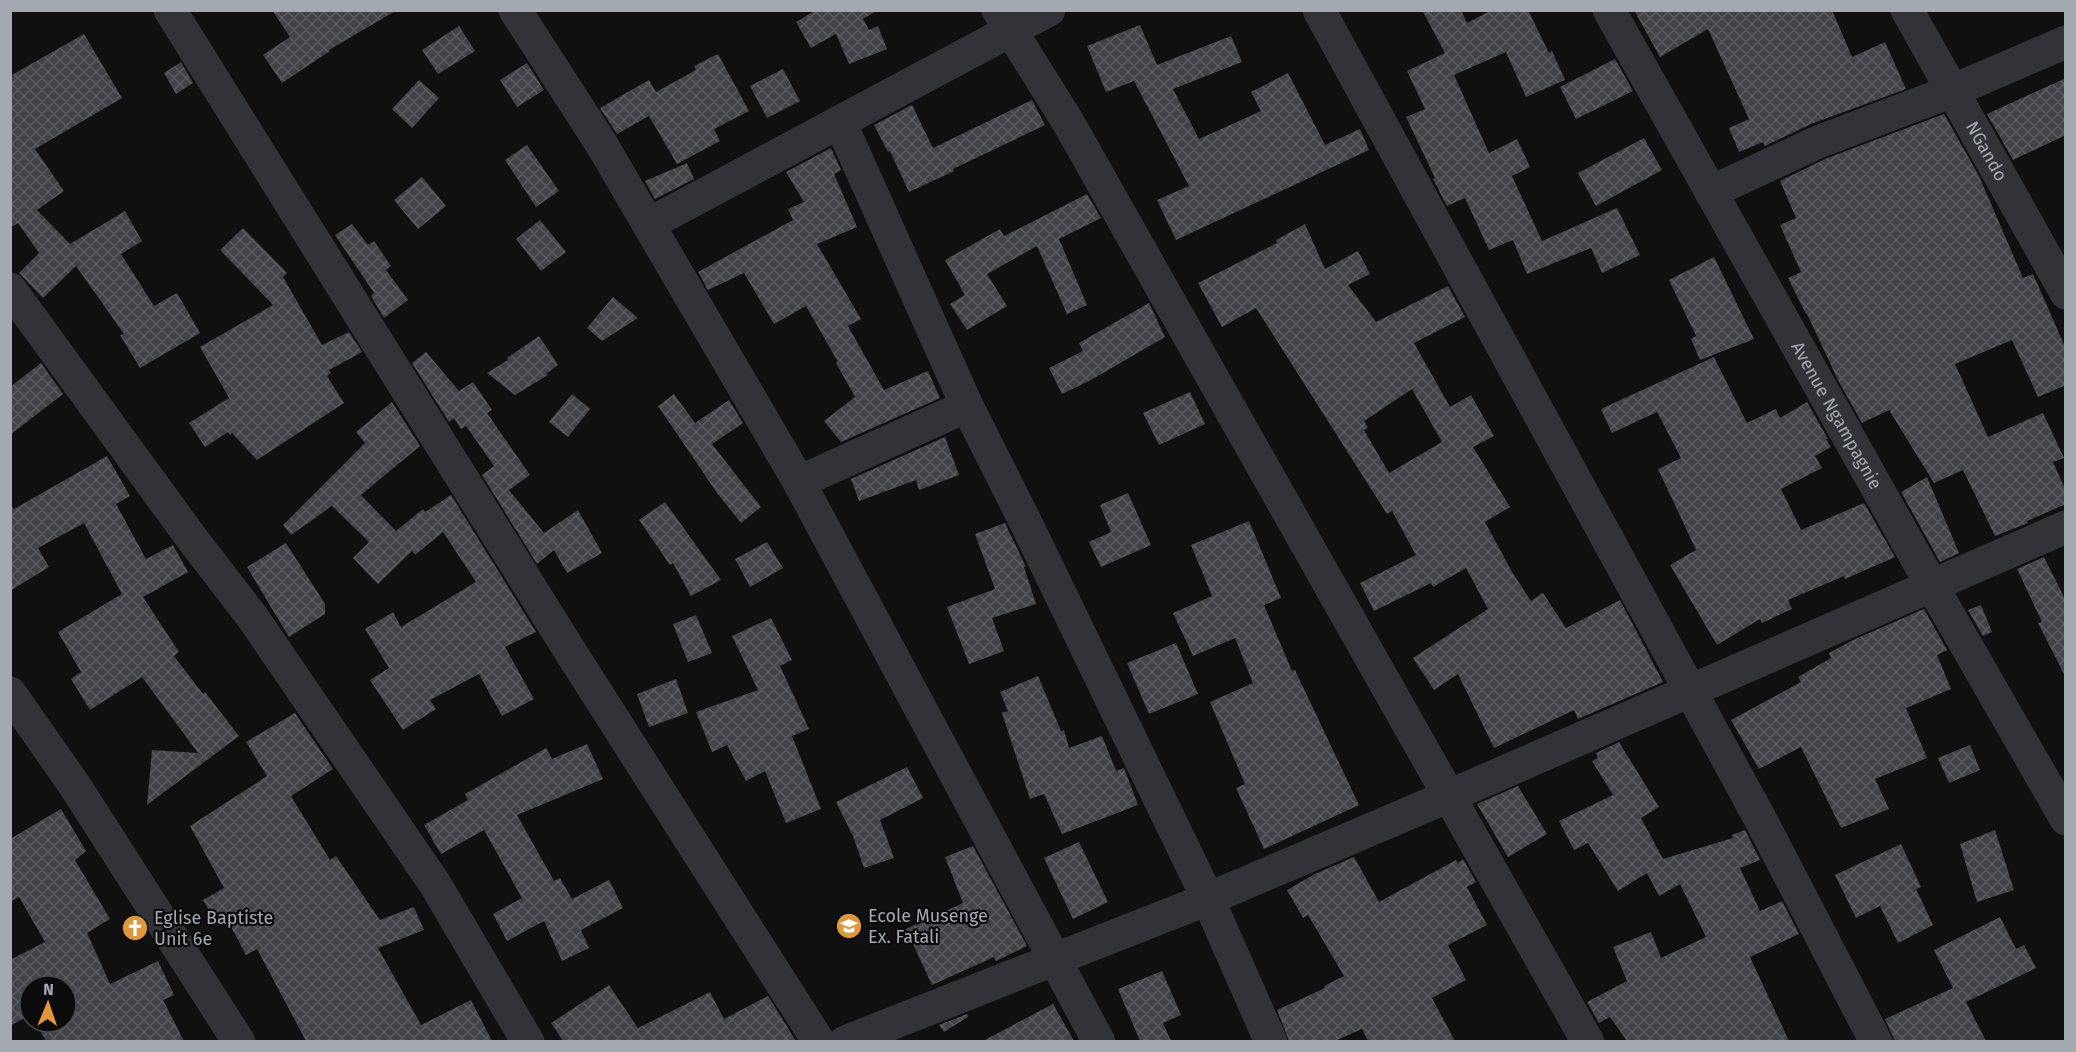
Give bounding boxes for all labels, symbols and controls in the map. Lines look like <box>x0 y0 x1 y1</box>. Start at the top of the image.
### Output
street label: NGando <box>1961 117 2012 185</box>
street label: Avenue Ngampagnie <box>1786 338 1887 493</box>
place label: Ecole Musenge Ex. Fatali <box>868 905 988 948</box>
place label: Eglise Baptiste Unit 6e <box>154 907 273 950</box>
school or university icon: Ecole Musenge Ex. Fatali <box>834 911 864 941</box>
church icon: Eglise Baptiste Unit 6e <box>120 913 150 943</box>
north arrow <box>18 974 78 1034</box>
text: N <box>43 980 54 999</box>

